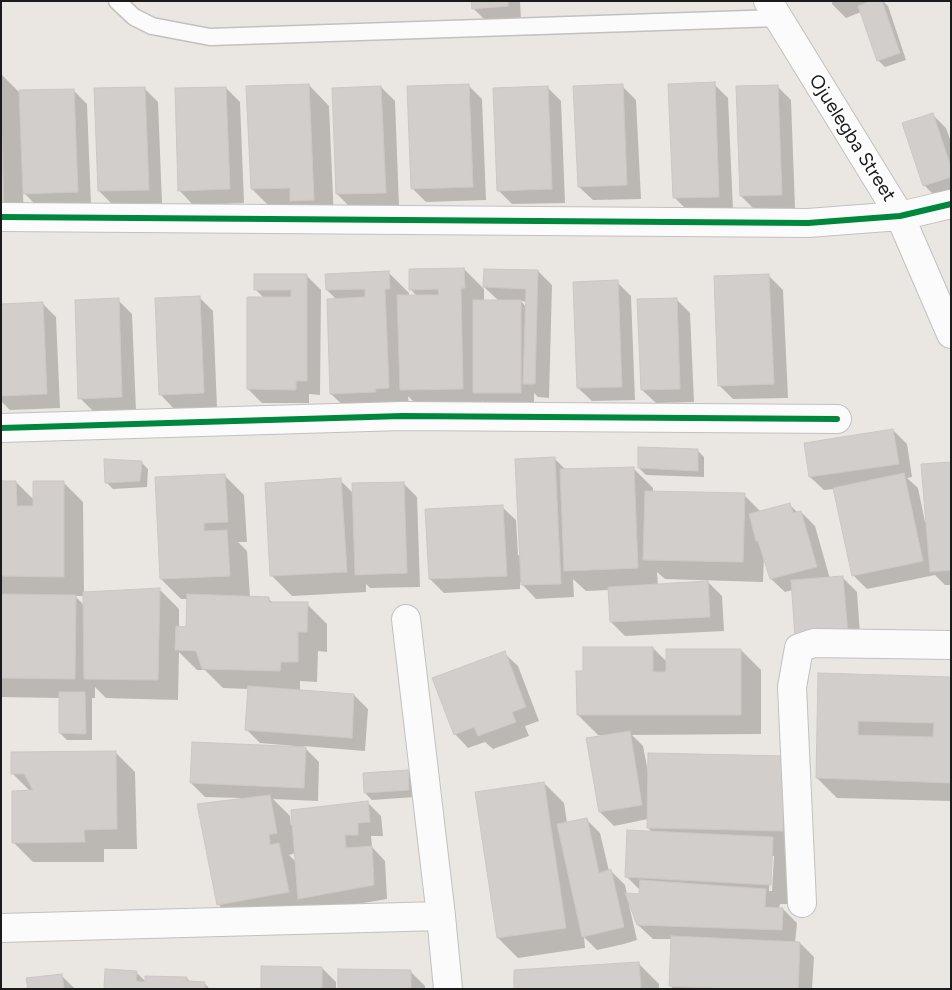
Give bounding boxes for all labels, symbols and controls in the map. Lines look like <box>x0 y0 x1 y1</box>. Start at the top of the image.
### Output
street label: Ojuelegba Street <box>804 70 900 206</box>

